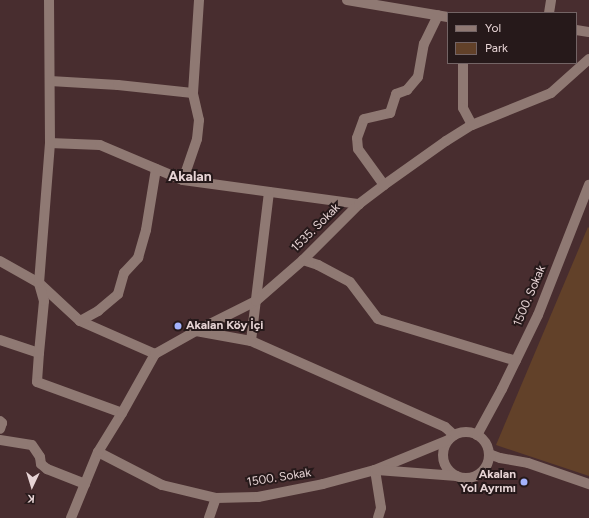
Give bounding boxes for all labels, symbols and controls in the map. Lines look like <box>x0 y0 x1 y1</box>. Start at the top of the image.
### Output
legend <box>447 12 577 64</box>
text: Yol <box>485 21 501 35</box>
text: Park <box>485 41 508 55</box>
district label: Akalan <box>168 169 212 185</box>
street label: 1535. Sokak <box>289 201 343 255</box>
street label: 1500. Sokak <box>511 263 549 329</box>
place label: Akalan Köy İçi <box>186 319 263 333</box>
marker: Akalan Köy İçi <box>173 321 183 331</box>
north arrow <box>12 466 52 506</box>
street label: 1500. Sokak <box>246 466 312 490</box>
place label: Akalan Yol Ayrımı <box>460 468 516 496</box>
marker: Akalan Yol Ayrımı <box>519 477 529 487</box>
text: K <box>27 492 35 505</box>

